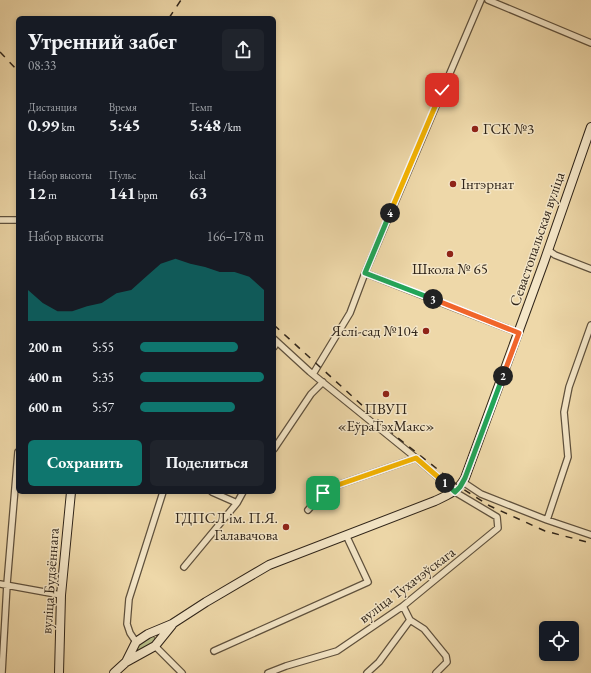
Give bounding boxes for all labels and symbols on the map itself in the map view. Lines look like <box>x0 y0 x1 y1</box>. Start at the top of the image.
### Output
pin <box>425 73 459 107</box>
place label: ГСК №3 <box>483 119 534 138</box>
marker: ГСК №3 <box>470 124 480 134</box>
street label: Севастопальская вуліца <box>505 169 568 308</box>
place label: Інтэрнат <box>461 174 514 193</box>
marker: Інтэрнат <box>448 179 458 189</box>
pin: 4 <box>380 203 400 223</box>
marker: Школа № 65 <box>445 249 455 259</box>
place label: Школа № 65 <box>412 259 488 278</box>
pin: 3 <box>423 289 443 309</box>
place label: Яслі-сад №104 <box>330 321 419 340</box>
marker: Яслі-сад №104 <box>421 326 431 336</box>
pin: 2 <box>493 366 513 386</box>
marker: ПВУП «ЕўраТэхМакс» <box>381 389 391 399</box>
place label: ПВУП «ЕўраТэхМакс» <box>337 399 435 435</box>
pin: 1 <box>435 473 455 493</box>
pin <box>306 476 340 510</box>
place label: ГДПСЛ ім. П.Я. Галавачова <box>175 508 278 544</box>
marker: ГДПСЛ ім. П.Я. Галавачова <box>281 522 291 532</box>
street label: вуліца Будзённага <box>36 527 63 635</box>
street label: вуліца Тухачэўскага <box>355 542 459 627</box>

